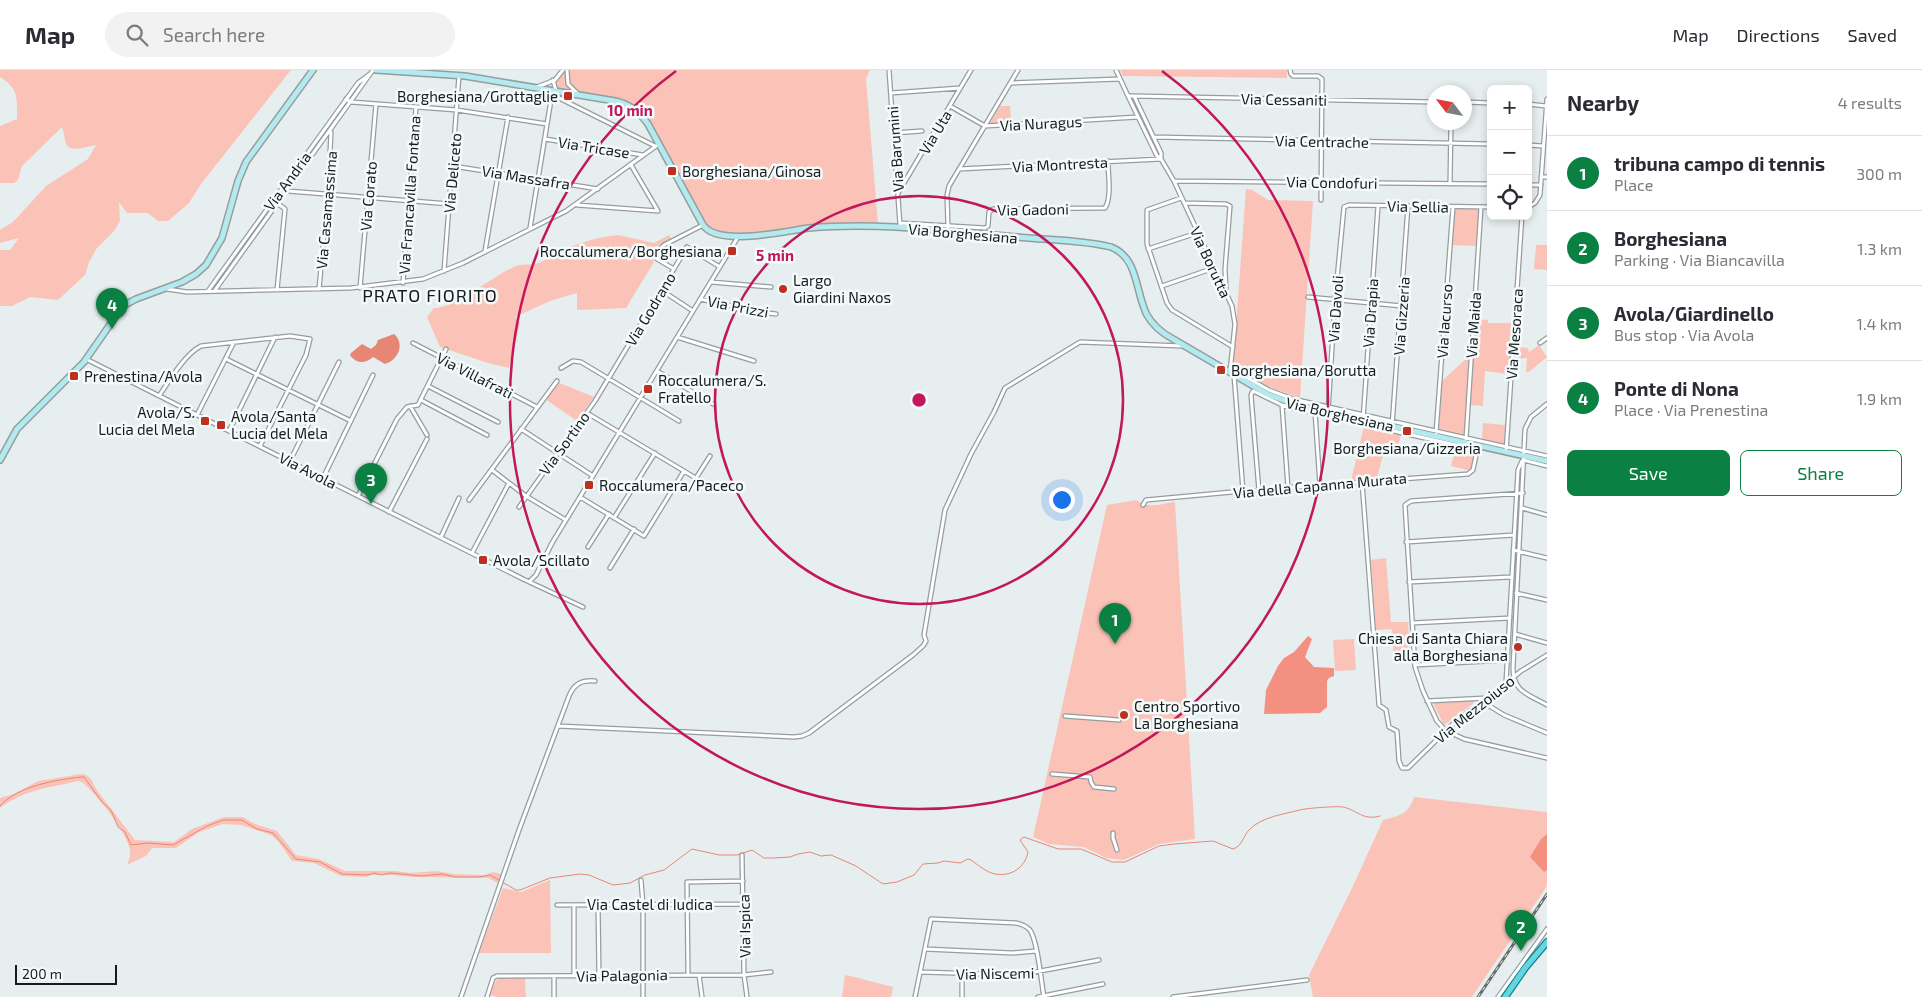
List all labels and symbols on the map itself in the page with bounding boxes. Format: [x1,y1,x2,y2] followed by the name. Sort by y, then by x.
[1427,85,1472,130] north arrow
[397,87,558,105] place label: Borghesiana/Grottaglie
[1241,89,1327,109] street label: Via Cessaniti
[562,90,574,102] marker: Borghesiana/Grottaglie
[607,101,653,119] text: 10 min
[883,106,907,192] street label: Via Barumini
[915,107,955,157] street label: Via Uta
[999,112,1083,134] street label: Via Nuragus
[394,115,424,275] street label: Via Francavilla Fontana
[1275,131,1369,151] street label: Via Centrache
[440,132,464,214] street label: Via Deliceto
[557,132,631,162] street label: Via Tricase
[260,148,314,214] street label: Via Andria
[312,150,340,270] street label: Via Casamassima
[1012,153,1108,175] street label: Via Montresta
[356,160,380,232] street label: Via Corato
[481,161,571,193] street label: Via Massafra
[682,162,821,180] place label: Borghesiana/Ginosa
[666,165,678,177] marker: Borghesiana/Ginosa
[1286,172,1378,192] street label: Via Condofuri
[1387,196,1449,216] street label: Via Sellia
[997,199,1069,219] street label: Via Gadoni
[907,219,1019,247] street label: Via Borghesiana
[1187,224,1235,300] street label: Via Borutta
[540,242,722,260] place label: Roccalumera/Borghesiana
[726,245,738,257] marker: Roccalumera/Borghesiana
[756,246,794,264] text: 5 min
[621,269,679,349] street label: Via Godrano
[793,271,891,306] place label: Largo Giardini Naxos
[1324,275,1346,343] street label: Via Davoli
[1389,276,1413,356] street label: Via Gizzeria
[1359,278,1381,348] street label: Via Drapia
[777,283,789,295] marker: Largo Giardini Naxos
[1432,283,1456,359] street label: Via Iacurso
[362,284,498,306] district label: PRATO FIORITO
[96,288,128,329] pin: 4
[1502,288,1526,380] street label: Via Mesoraca
[706,291,770,321] street label: Via Prizzi
[1462,291,1484,359] street label: Via Maida
[434,348,516,402] street label: Via Villafrati
[1231,361,1376,379] place label: Borghesiana/Borutta
[1215,364,1227,376] marker: Borghesiana/Borutta
[84,367,203,385] place label: Prenestina/Avola
[68,370,80,382] marker: Prenestina/Avola
[658,371,767,406] place label: Roccalumera/S. Fratello
[642,383,654,395] marker: Roccalumera/S. Fratello
[910,391,928,409] centre of rings
[1284,393,1396,435] street label: Via Borghesiana
[98,403,195,438] place label: Avola/S. Lucia del Mela
[231,407,328,442] place label: Avola/Santa Lucia del Mela
[535,408,593,478] street label: Via Sortino
[199,415,211,427] marker: Avola/S. Lucia del Mela
[215,419,227,431] marker: Avola/Santa Lucia del Mela
[1401,425,1413,437] marker: Borghesiana/Gizzeria
[1333,439,1481,457] place label: Borghesiana/Gizzeria
[276,448,340,492] street label: Via Avola
[355,463,387,504] pin: 3
[1232,468,1408,502] street label: Via della Capanna Murata
[599,476,744,494] place label: Roccalumera/Paceco
[583,479,595,491] marker: Roccalumera/Paceco
[1049,487,1075,513] your location
[493,551,590,569] place label: Avola/Scillato
[477,554,489,566] marker: Avola/Scillato
[1099,603,1131,644] pin: 1
[1358,629,1508,664] place label: Chiesa di Santa Chiara alla Borghesiana
[1512,641,1524,653] marker: Chiesa di Santa Chiara alla Borghesiana
[1430,671,1518,747] street label: Via Mezzoiuso
[1134,697,1240,732] place label: Centro Sportivo La Borghesiana
[1118,709,1130,721] marker: Centro Sportivo La Borghesiana
[734,894,754,958] street label: Via Ispica
[587,895,713,913] street label: Via Castel di Iudica
[1505,910,1537,951] pin: 2
[15,962,118,985] scale bar
[956,963,1034,983] street label: Via Niscemi
[576,965,668,985] street label: Via Palagonia

